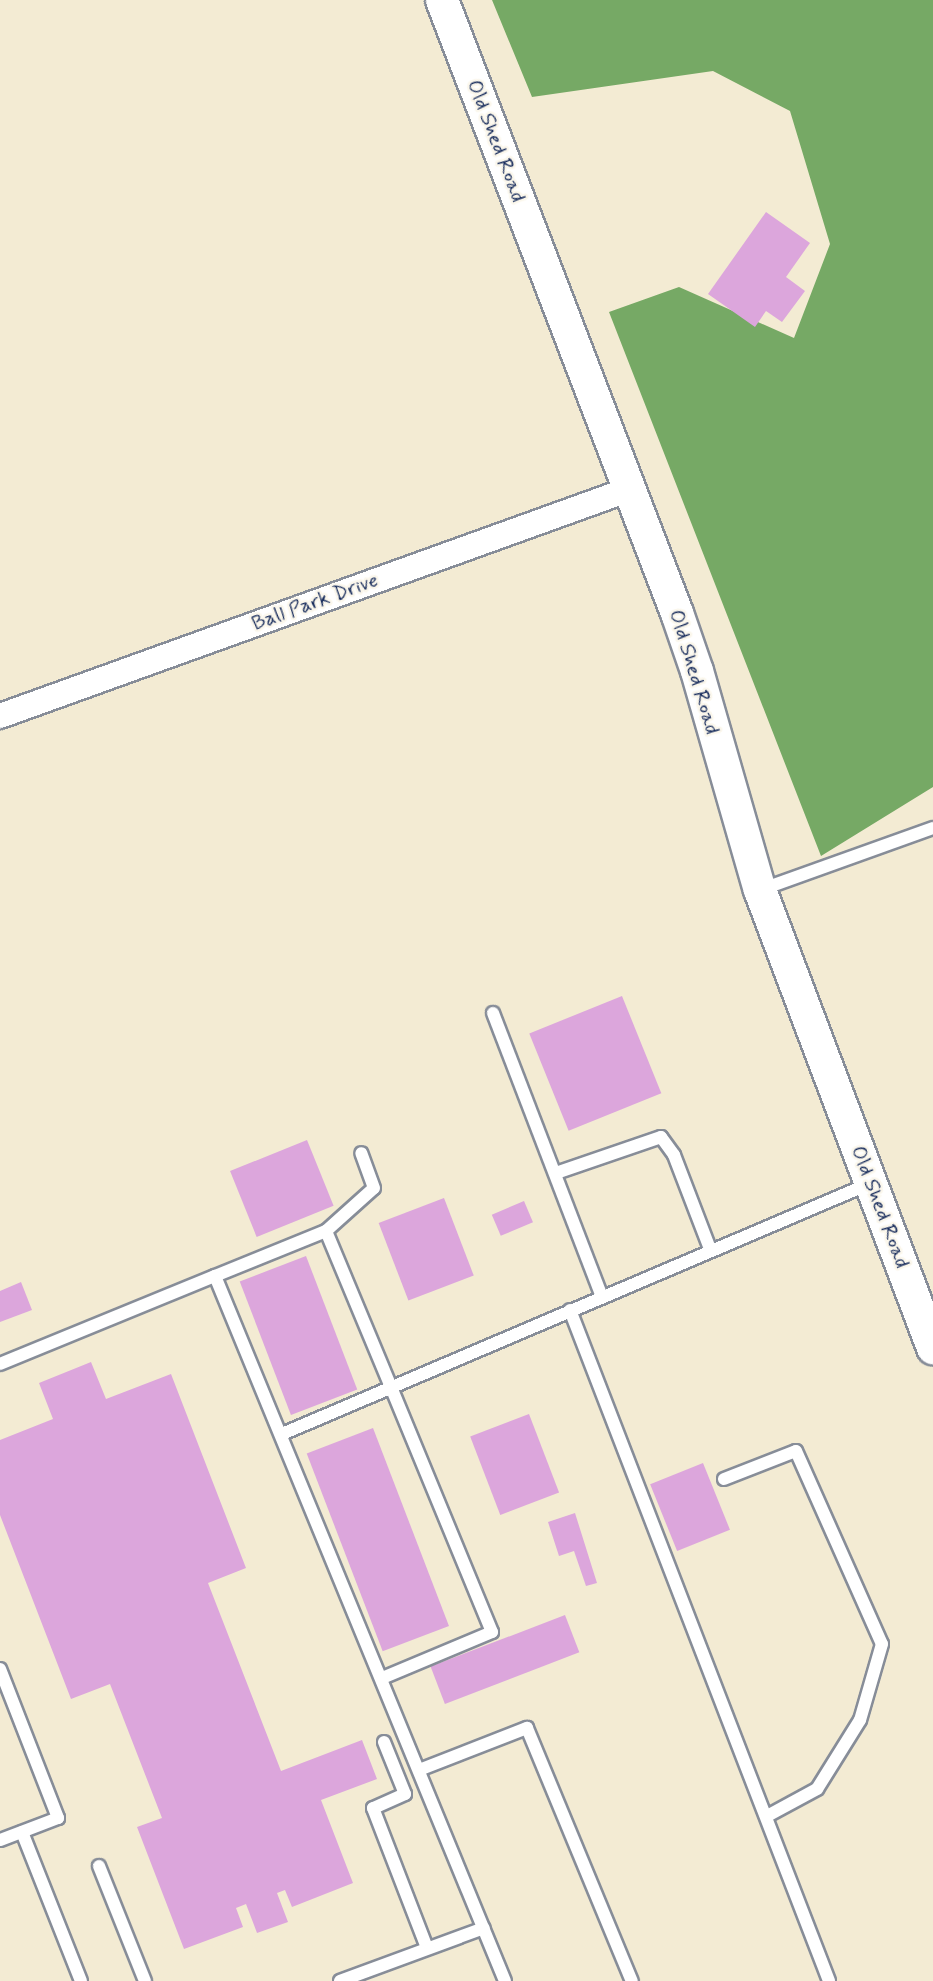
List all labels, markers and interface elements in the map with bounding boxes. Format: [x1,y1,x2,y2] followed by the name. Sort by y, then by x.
[461,77,531,205] street label: Old Shed Road
[248,567,382,637] street label: Ball Park Drive
[663,607,725,737] street label: Old Shed Road
[845,1143,915,1271] street label: Old Shed Road

